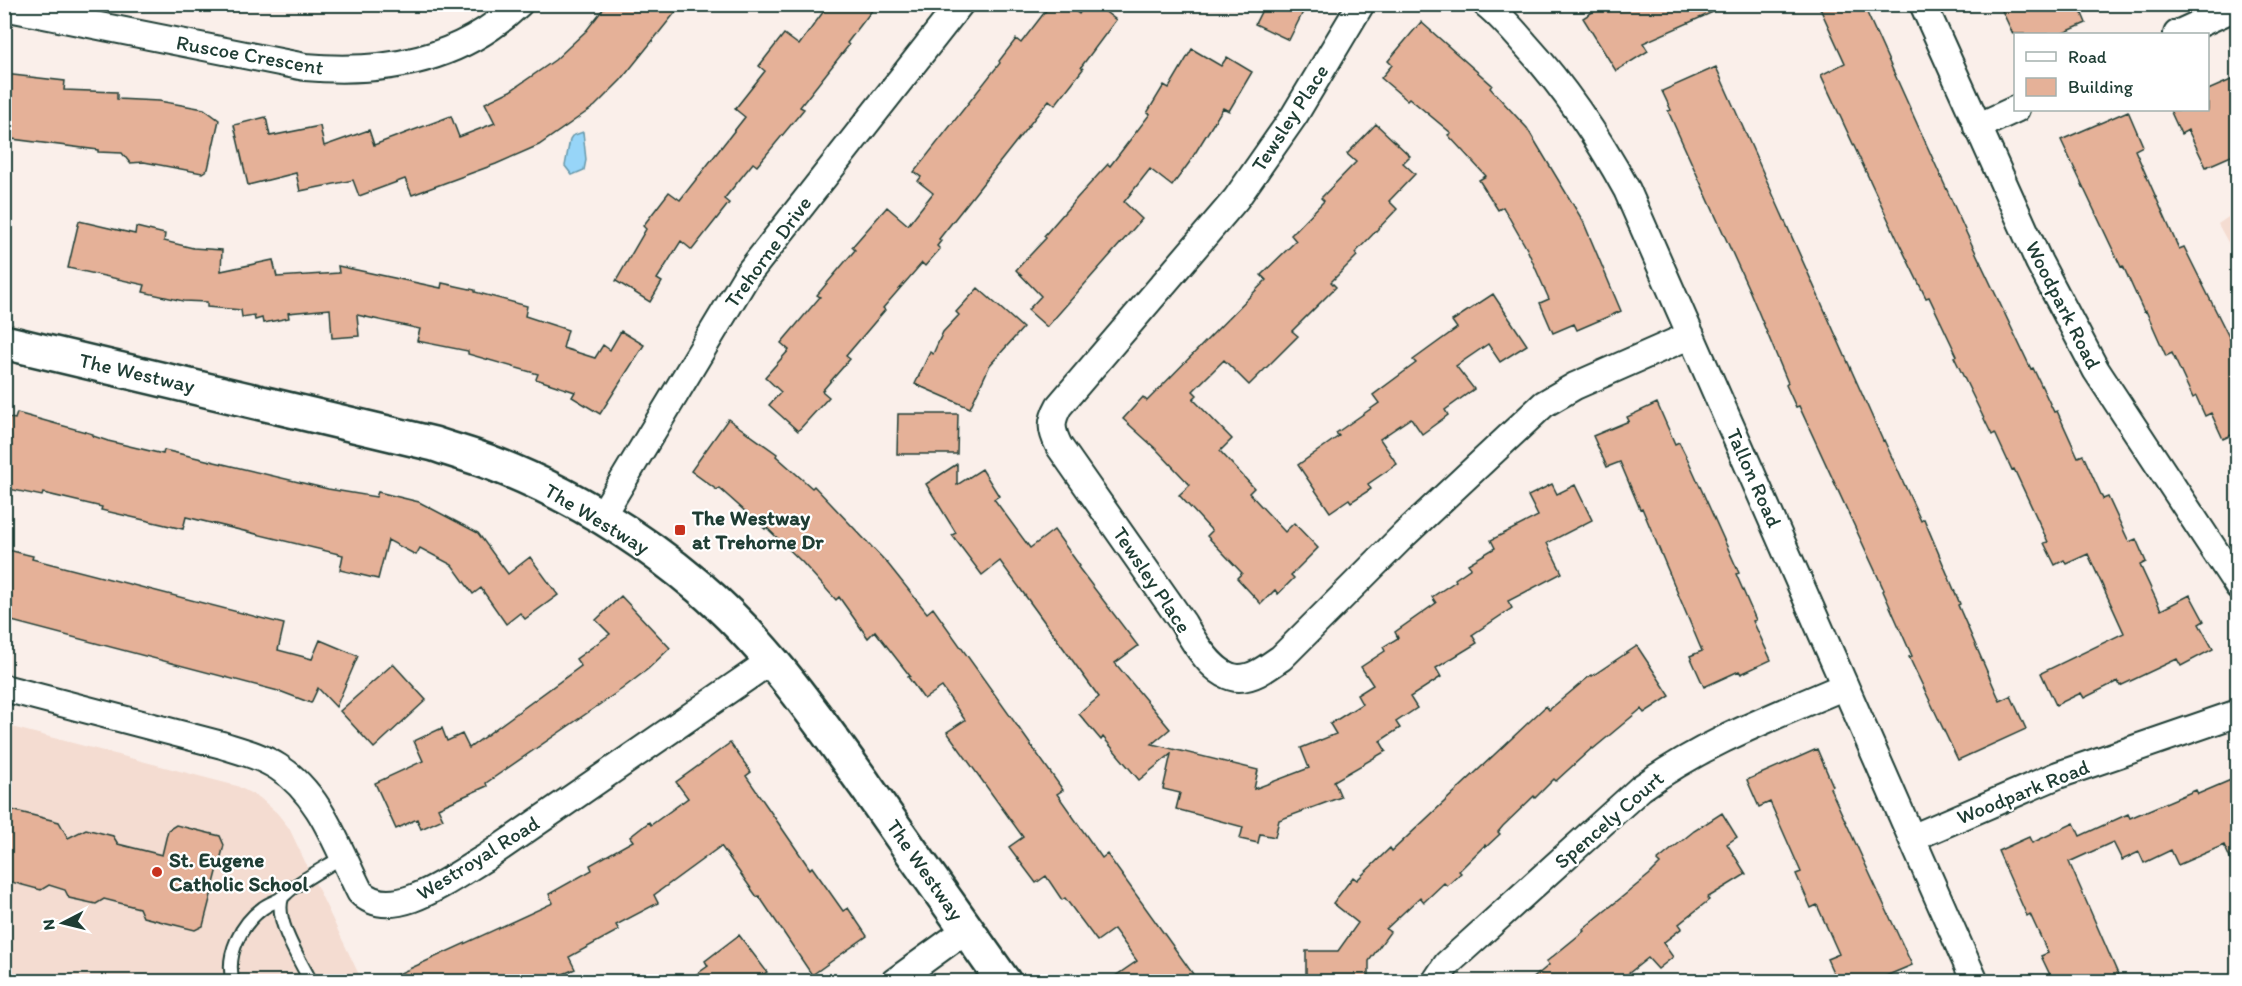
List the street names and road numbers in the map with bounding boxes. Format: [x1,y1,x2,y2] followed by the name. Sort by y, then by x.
[174,29,326,80] street label: Ruscoe Crescent
[1246,60,1333,176] street label: Tewsley Place
[719,191,817,312] street label: Trehorne Drive
[2020,237,2106,373] street label: Woodpark Road
[77,347,198,398] street label: The Westway
[1722,424,1788,532] street label: Tallon Road
[540,477,654,560] street label: The Westway
[1108,522,1197,638] street label: Tewsley Place
[1953,754,2093,829] street label: Woodpark Road
[1549,765,1668,874] street label: Spencely Court
[412,810,544,905] street label: Westroyal Road
[881,814,970,925] street label: The Westway

